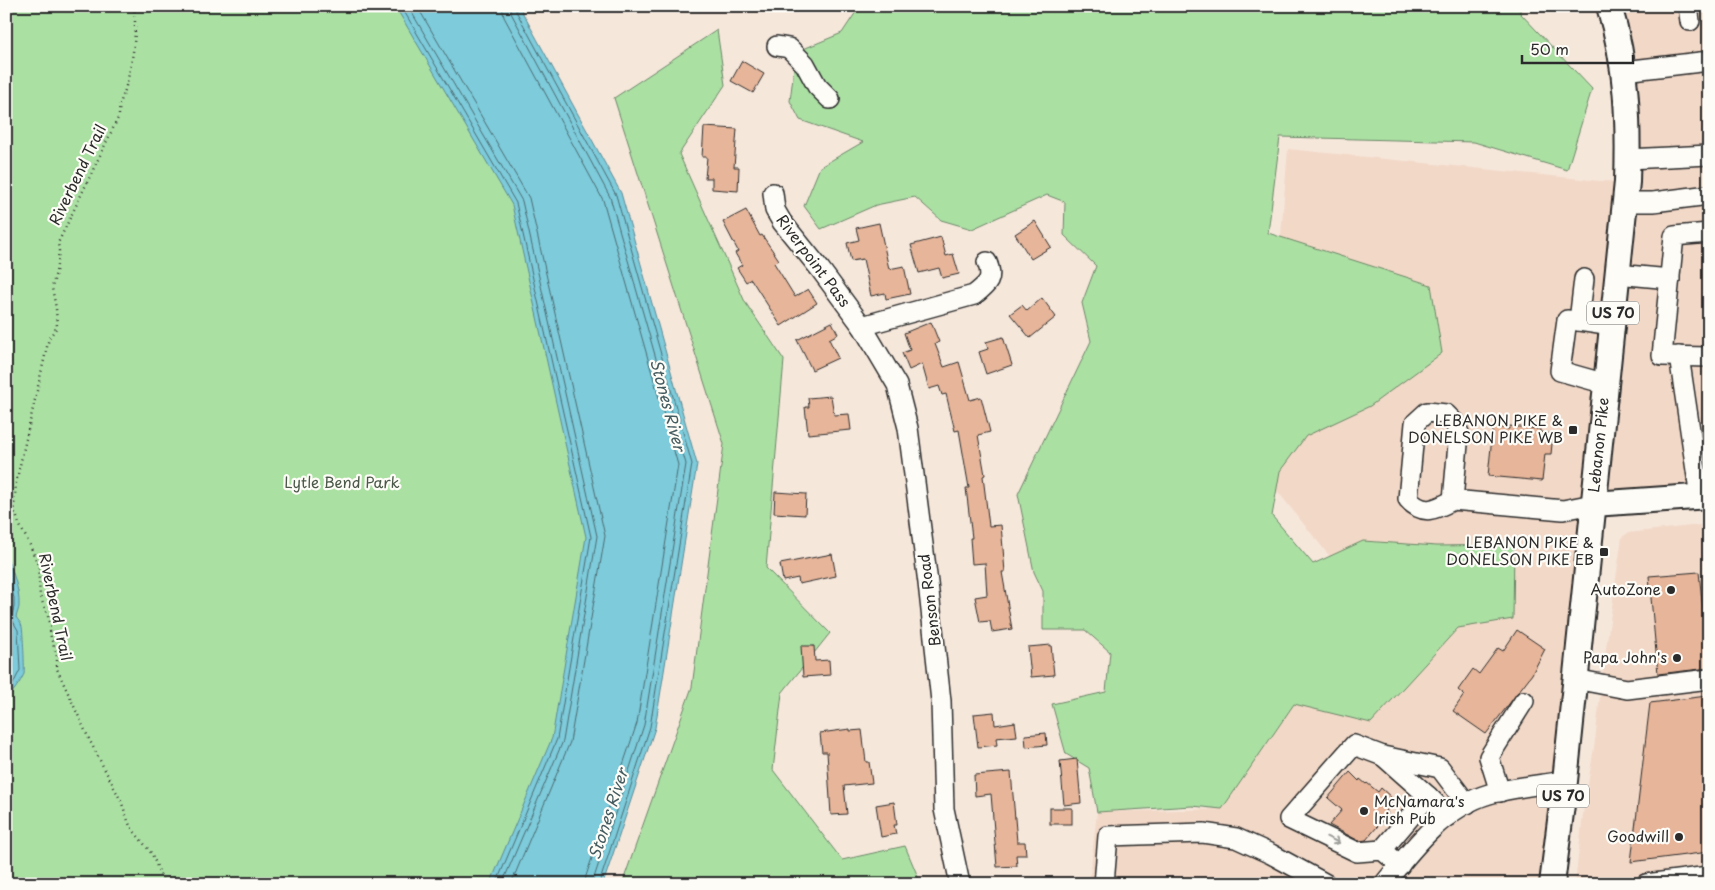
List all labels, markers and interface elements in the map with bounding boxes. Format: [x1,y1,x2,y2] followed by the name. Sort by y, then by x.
[1522,32,1634,64] scale bar
[1530,37,1569,60] text: 50 m
[42,120,111,229] street label: Riverbend Trail
[772,209,857,311] street label: Riverpoint Pass
[1587,302,1639,324] road number: US 70
[645,356,693,456] water label: Stones River
[1581,396,1614,493] street label: Lebanon Pike
[1408,408,1563,448] place label: LEBANON PIKE & DONELSON PIKE WB
[1567,424,1579,436] marker: LEBANON PIKE & DONELSON PIKE WB
[284,470,400,493] park label: Lytle Bend Park
[1446,530,1594,570] place label: LEBANON PIKE & DONELSON PIKE EB
[1598,546,1610,558] marker: LEBANON PIKE & DONELSON PIKE EB
[34,551,79,663] street label: Riverbend Trail
[911,553,946,648] street label: Benson Road
[1591,577,1661,600] place label: AutoZone
[1665,584,1677,596] marker: AutoZone
[1583,645,1667,668] place label: Papa John's
[1671,652,1683,664] marker: Papa John's
[581,763,634,862] water label: Stones River
[1537,784,1589,808] road number: US 70
[1374,789,1465,829] place label: McNamara's Irish Pub
[1358,805,1370,817] marker: McNamara's Irish Pub
[1607,824,1669,847] place label: Goodwill
[1673,831,1685,843] marker: Goodwill
[1325,836,1340,845] one-way arrow

